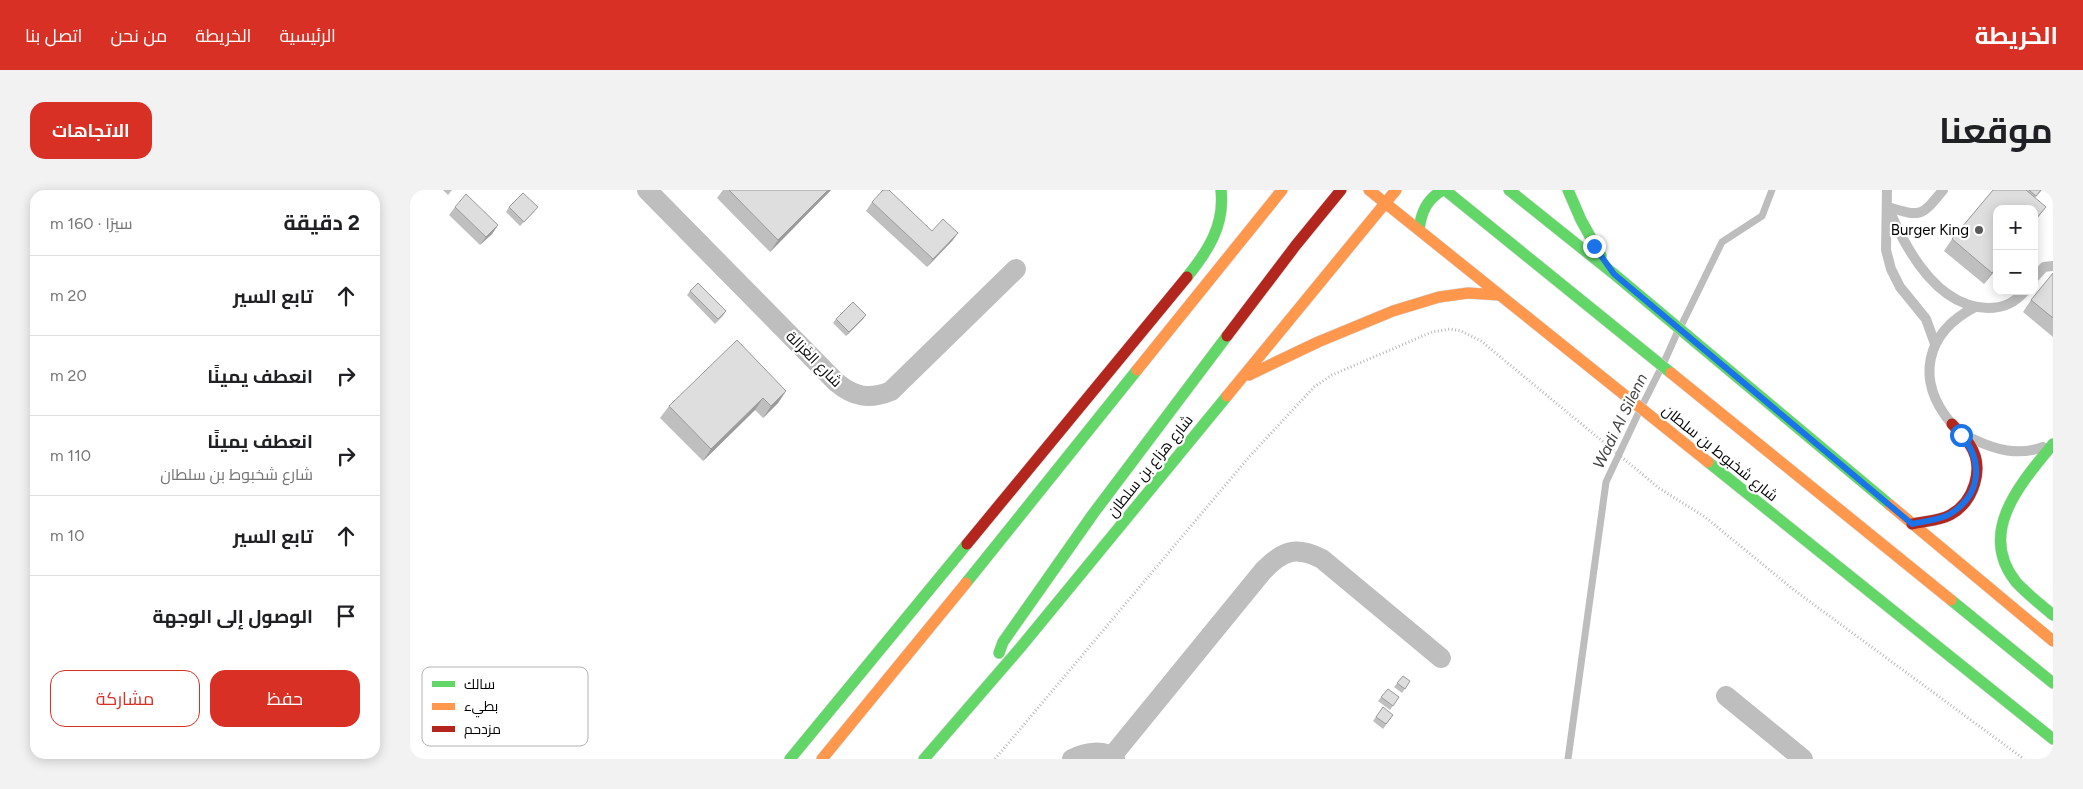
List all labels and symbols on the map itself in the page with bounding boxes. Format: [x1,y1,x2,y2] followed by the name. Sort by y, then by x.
[1891,221,1969,239] place label: Burger King
[1973,224,1985,236] marker: Burger King
[1583,235,1606,258] route end
[781,327,846,392] street label: شارع الغَزالة
[1589,370,1651,472] water label: Wadi Al Silenn
[1657,401,1781,507] street label: شارع شخبوط بن سلطان
[1103,411,1198,522] street label: شارع هزاع بن سلطان
[1950,424,1973,447] route start
[422,667,588,746] legend
[464,676,495,693] text: سالك
[464,698,498,718] text: بطيء
[464,721,501,739] text: مزدحم

